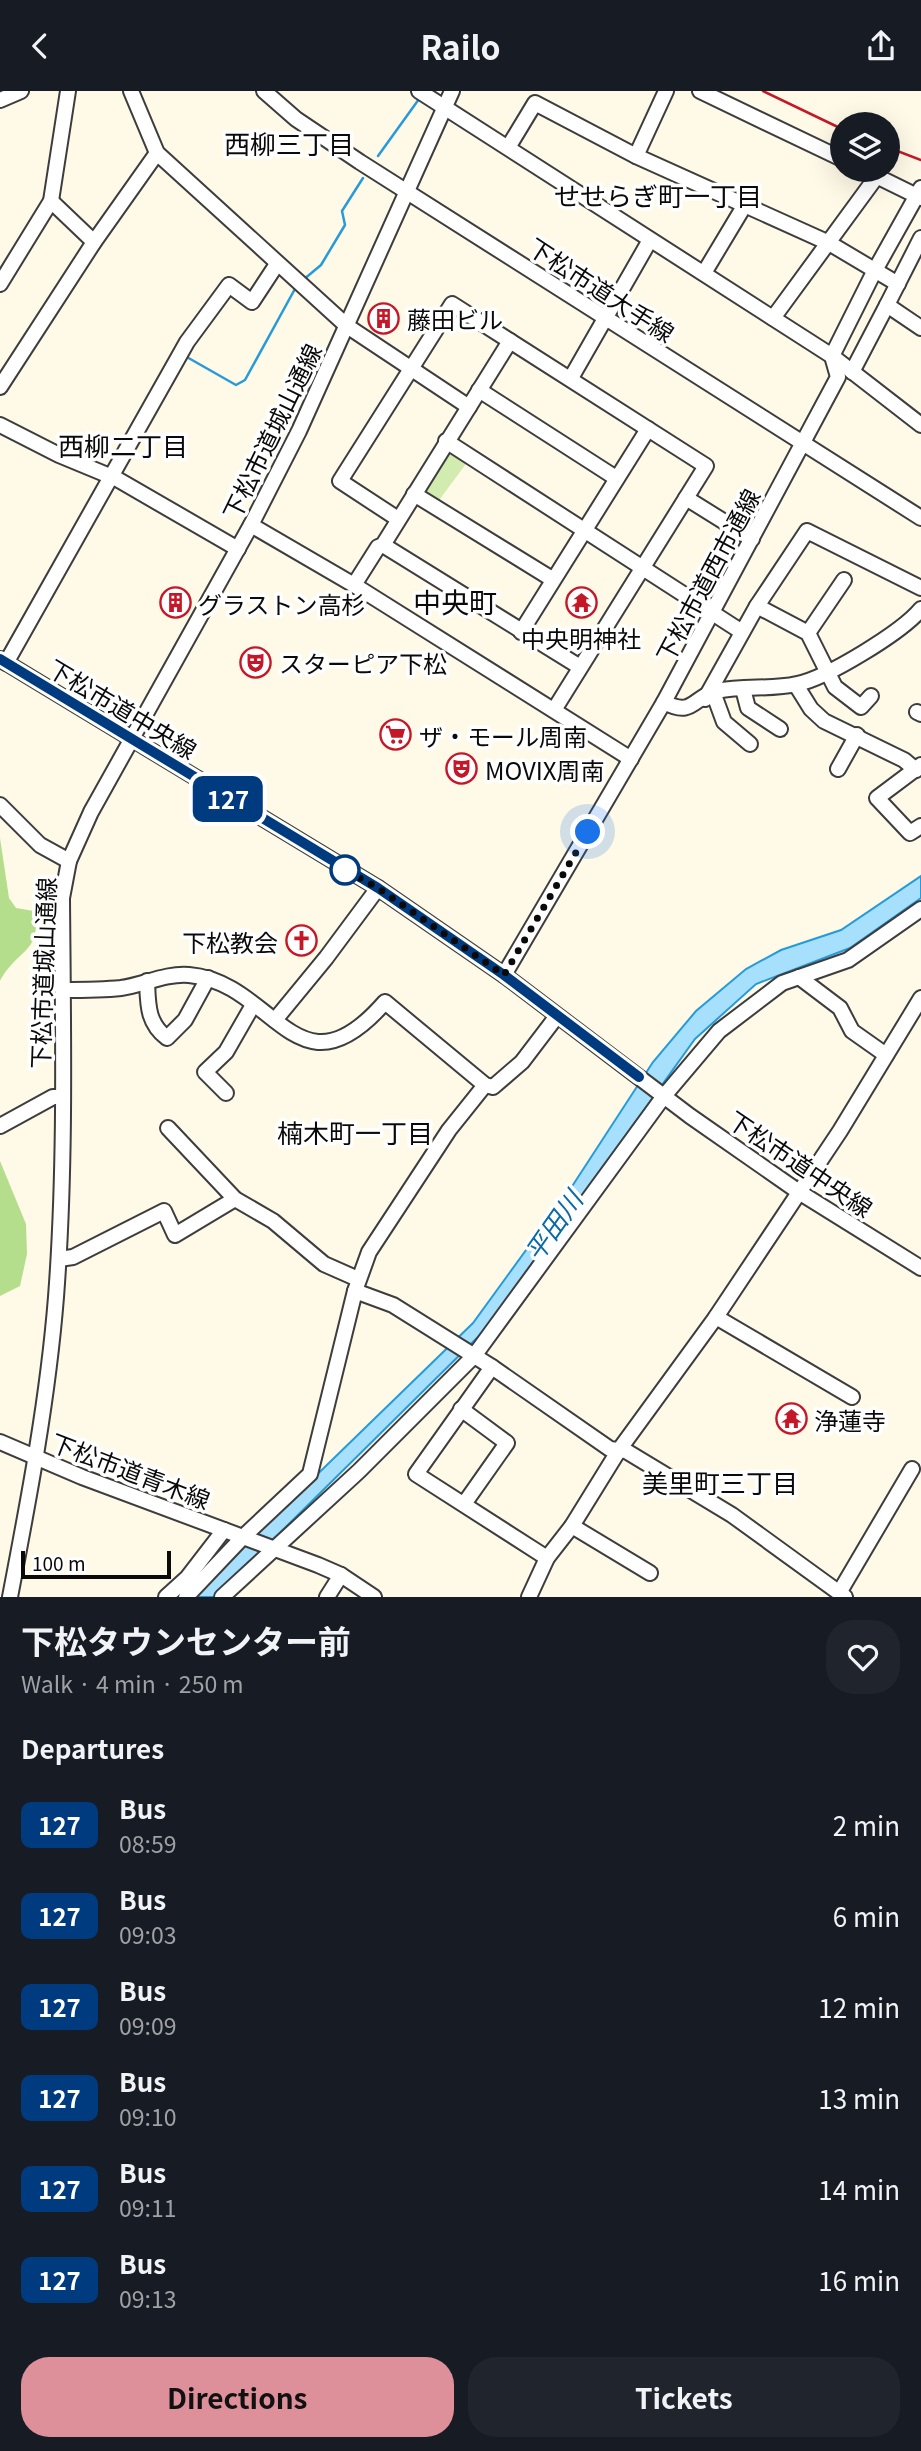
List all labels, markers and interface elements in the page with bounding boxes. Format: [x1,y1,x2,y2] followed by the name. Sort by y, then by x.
[420,23,501,69] text: Railo
[21,27,59,65] icon: back
[862,27,900,65] icon: share
[830,112,900,182] map controls
[830,112,900,182] button: layers
[224,124,354,161] district label: 西柳三丁目
[554,176,762,213] district label: せせらぎ町一丁目
[522,229,682,349] street label: 下松市道大手線
[367,301,401,335] building icon: 藤田ビル
[407,301,503,336] place label: 藤田ビル
[213,337,329,525] street label: 下松市道城山通線
[58,426,188,463] district label: 西柳二丁目
[646,482,768,668] street label: 下松市道西市通線
[413,581,497,621] district label: 中央町
[158,586,192,620] building icon: グラストン高杉
[198,586,366,621] place label: グラストン高杉
[564,586,598,620] temple icon: 中央明神社
[521,620,641,655] place label: 中央明神社
[239,645,273,679] theatre icon: スターピア下松
[279,645,447,680] place label: スターピア下松
[42,650,204,766] street label: 下松市道中央線
[379,718,413,752] supermarket icon: ザ・モール周南
[419,718,587,753] place label: ザ・モール周南
[445,752,479,786] theatre icon: MOVIX周南
[485,752,605,787] place label: MOVIX周南
[188,776,268,822] line badge: 127
[207,781,249,816] text: 127
[570,814,605,849] your location
[330,855,360,885] unlabelled marker
[21,876,63,1070] street label: 下松市道城山通線
[182,924,278,959] place label: 下松教会
[284,924,318,958] church icon: 下松教会
[722,1102,880,1224] street label: 下松市道中央線
[277,1113,433,1150] district label: 楠木町一丁目
[514,1180,591,1268] water label: 平田川
[774,1402,808,1436] temple icon: 浄蓮寺
[814,1402,886,1437] place label: 浄蓮寺
[46,1424,216,1516] street label: 下松市道青木線
[642,1463,798,1500] district label: 美里町三丁目
[21,1548,172,1580] scale bar
[32,1549,86,1576] text: 100 m
[21,1616,351,1664] text: 下松タウンセンター前
[826,1620,900,1694] button: heart
[21,1666,244,1700] text: Walk · 4 min · 250 m
[21,1729,164,1766] text: Departures
[119,1789,166,1826] text: Bus
[833,1806,900,1843] text: 2 min
[38,1807,81,1842] text: 127
[119,1826,176,1860] text: 08:59
[119,1880,166,1917] text: Bus
[833,1897,900,1934] text: 6 min
[38,1898,81,1933] text: 127
[119,1917,176,1951] text: 09:03
[119,1971,166,2008] text: Bus
[818,1988,900,2025] text: 12 min
[38,1989,81,2024] text: 127
[119,2008,176,2042] text: 09:09
[119,2062,166,2099] text: Bus
[818,2079,900,2116] text: 13 min
[38,2080,81,2115] text: 127
[119,2099,176,2133] text: 09:10
[119,2153,166,2190] text: Bus
[818,2170,900,2207] text: 14 min
[38,2171,81,2206] text: 127
[119,2190,176,2224] text: 09:11
[119,2244,166,2281] text: Bus
[818,2261,900,2298] text: 16 min
[38,2262,81,2297] text: 127
[119,2281,176,2315] text: 09:13
[21,2357,454,2437] button: Directions
[468,2357,900,2437] button: Tickets

